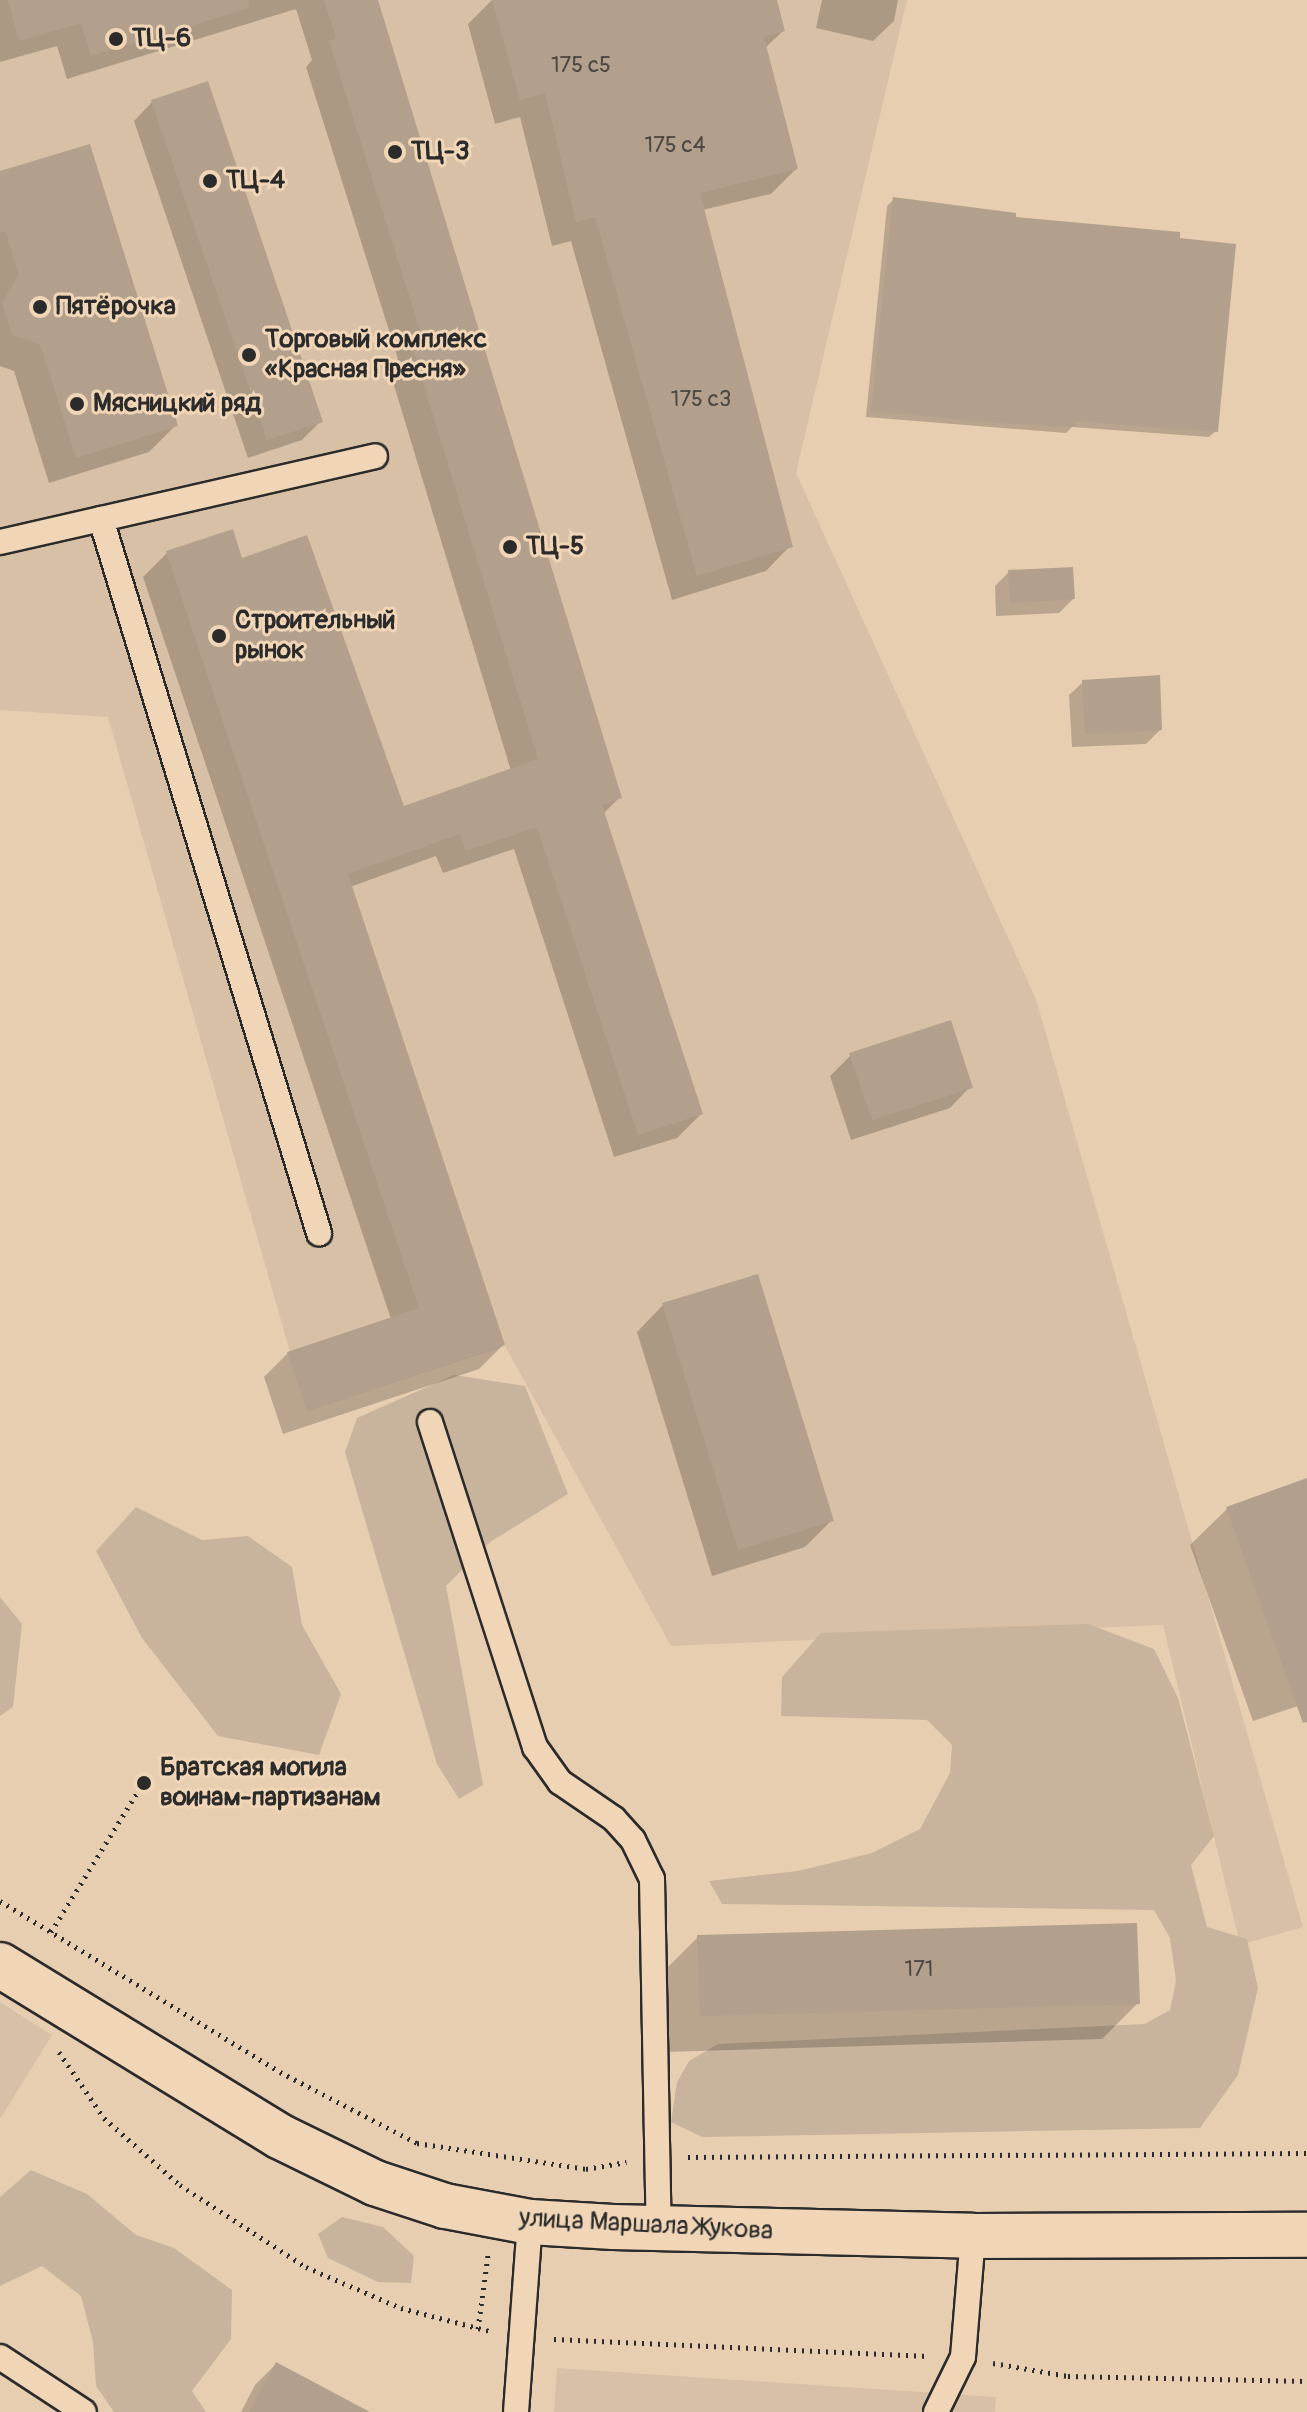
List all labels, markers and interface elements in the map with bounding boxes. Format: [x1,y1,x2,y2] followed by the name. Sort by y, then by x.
[132,23,191,55] place label: ТЦ-6
[107,30,125,48] marker: ТЦ-6
[551,53,611,79] house number: 175 с5
[645,133,705,159] house number: 175 с4
[411,136,469,168] place label: ТЦ-3
[386,143,404,161] marker: ТЦ-3
[226,165,285,197] place label: ТЦ-4
[201,172,219,190] marker: ТЦ-4
[56,291,176,323] place label: Пятёрочка
[31,298,49,316] marker: Пятёрочка
[265,324,487,386] place label: Торговый комплекс «Красная Пресня»
[240,346,258,364] marker: Торговый комплекс «Красная Пресня»
[671,387,731,413] house number: 175 с3
[93,388,261,420] place label: Мясницкий ряд
[68,395,86,413] marker: Мясницкий ряд
[526,531,584,563] place label: ТЦ-5
[501,538,519,556] marker: ТЦ-5
[235,605,396,666] place label: Строительный рынок
[210,627,228,645] marker: Строительный рынок
[160,1752,381,1814] place label: Братская могила воинам-партизанам
[135,1774,153,1792] marker: Братская могила воинам-партизанам
[905,1957,933,1983] house number: 171
[518,2203,774,2247] street label: улица Маршала Жукова

